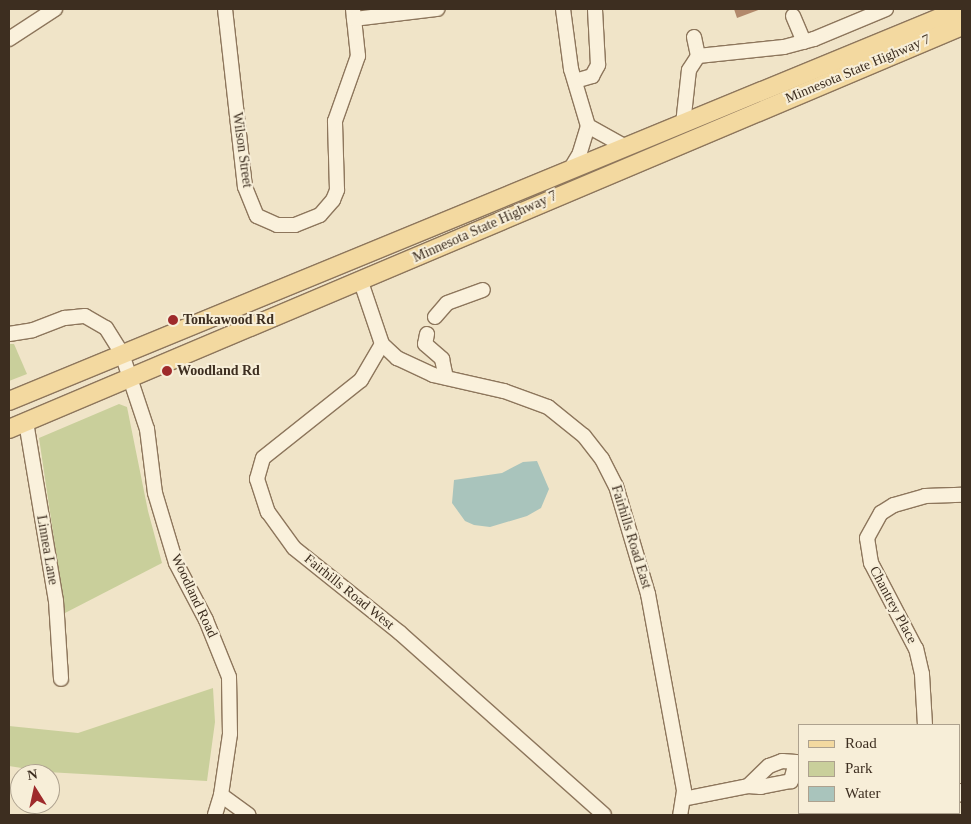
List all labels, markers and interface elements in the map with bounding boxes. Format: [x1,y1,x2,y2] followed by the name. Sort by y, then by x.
[783,31,933,107] street label: Minnesota State Highway 7
[228,111,256,189] street label: Wilson Street
[410,188,560,266] street label: Minnesota State Highway 7
[183,312,274,328] place label: Tonkawood Rd
[167,314,179,326] marker: Tonkawood Rd
[177,363,260,379] place label: Woodland Rd
[161,365,173,377] marker: Woodland Rd
[607,483,655,591] street label: Fairhills Road East
[33,514,61,586] street label: Linnea Lane
[301,551,397,633] street label: Fairhills Road West
[167,552,221,640] street label: Woodland Road
[866,563,920,647] street label: Chantrey Place
[798,724,961,814] legend
[845,735,877,751] text: Road
[845,760,873,776] text: Park
[10,764,60,814] north arrow
[26,766,39,783] text: N
[845,785,880,801] text: Water

